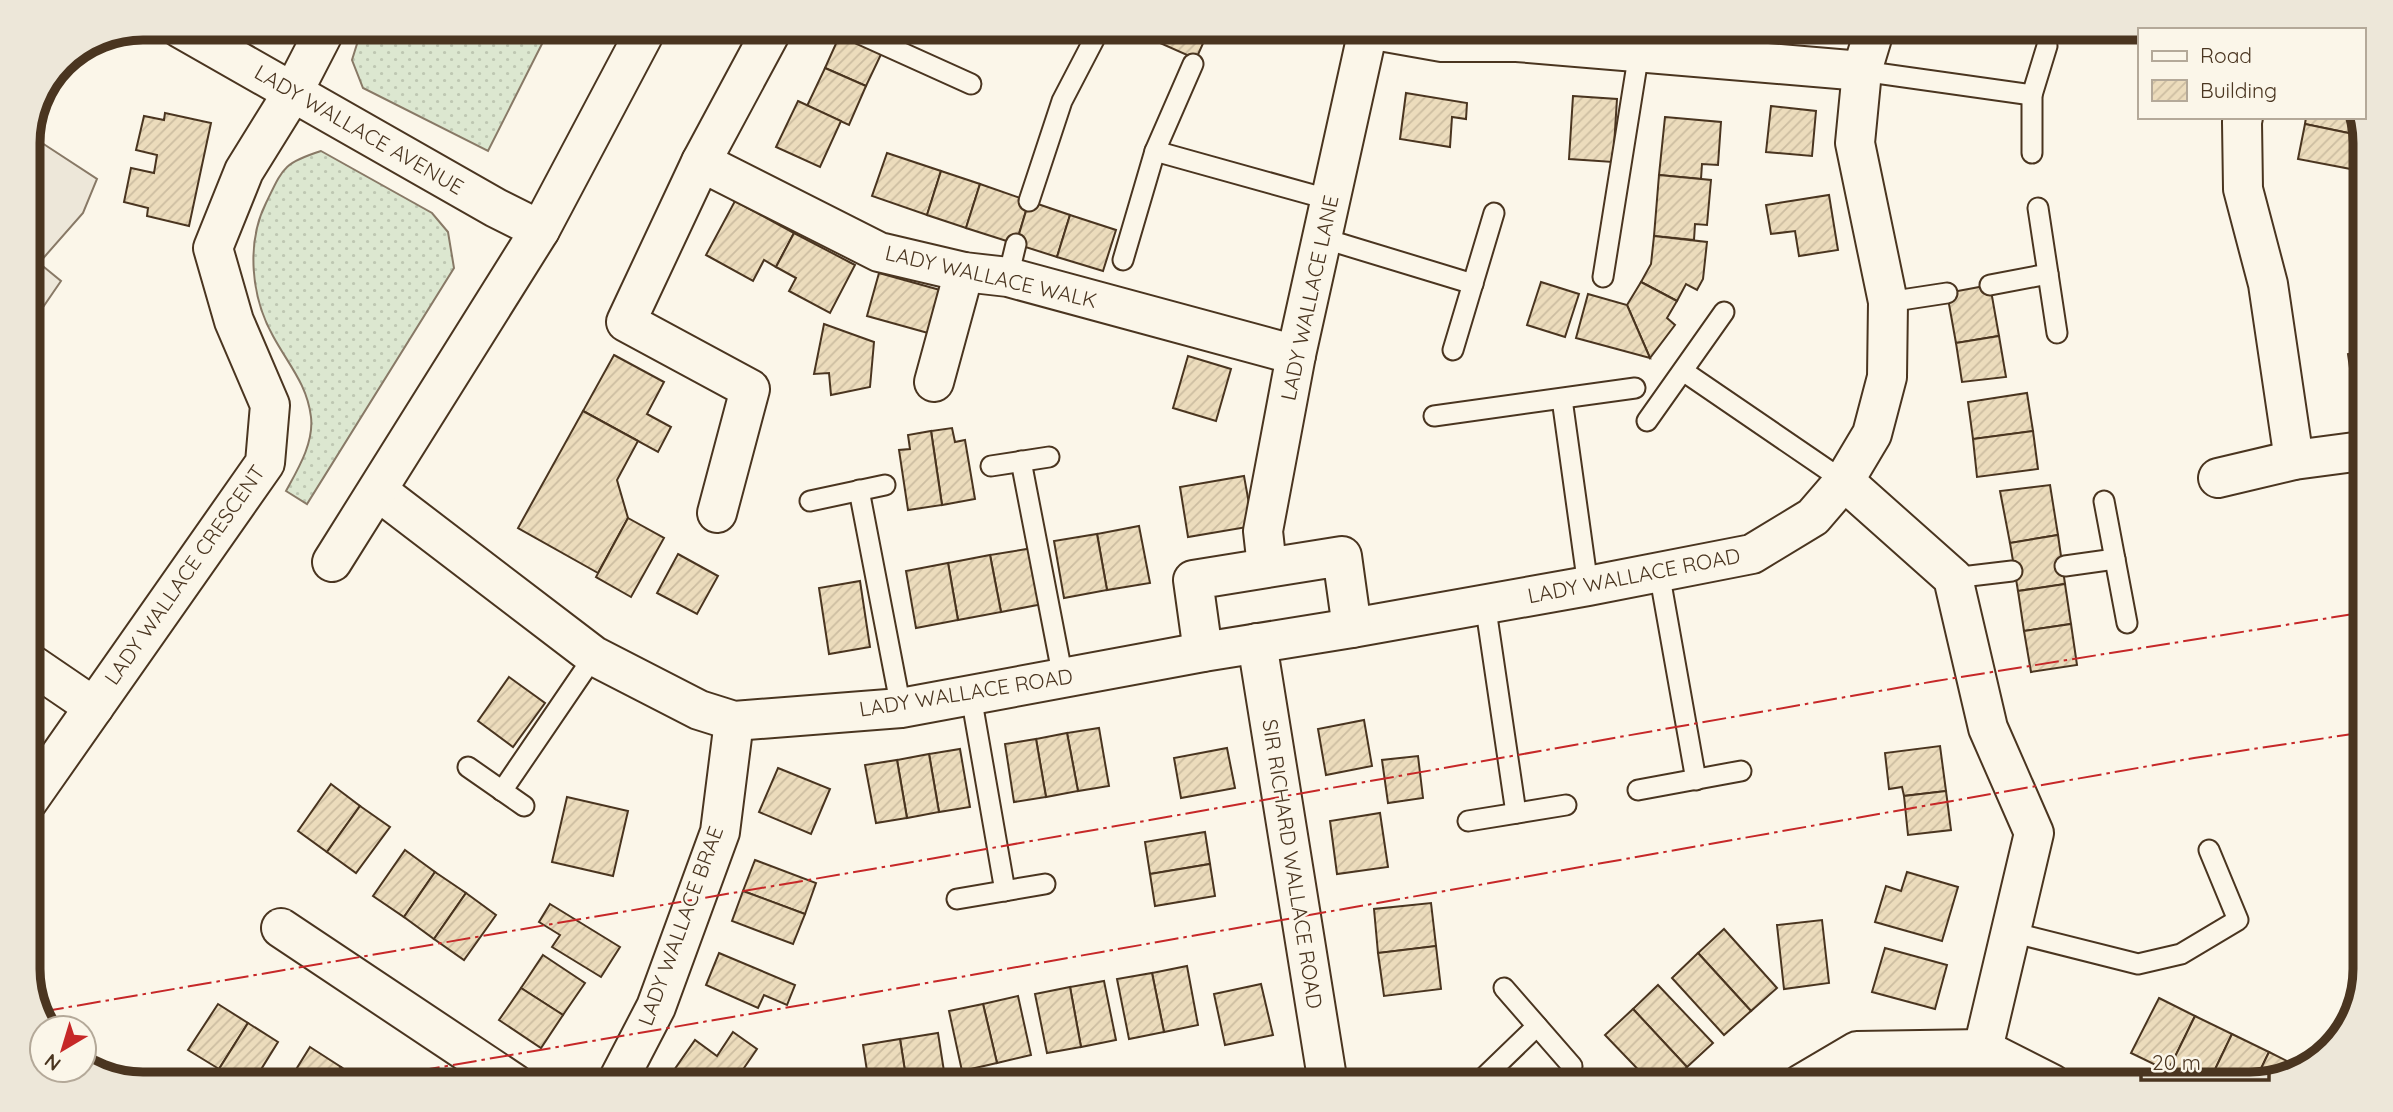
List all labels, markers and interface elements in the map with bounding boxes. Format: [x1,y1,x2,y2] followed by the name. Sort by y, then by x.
[2138,28,2365,119] legend
[2200,42,2252,68] text: Road
[250,59,469,200] street label: LADY WALLACE AVENUE
[2200,77,2277,103] text: Building
[1275,193,1344,403] street label: LADY WALLACE LANE
[883,239,1099,313] street label: LADY WALLACE WALK
[98,459,270,689] street label: LADY WALLACE CRESCENT
[1525,542,1742,608] street label: LADY WALLACE ROAD
[857,662,1075,722] street label: LADY WALLACE ROAD
[1257,717,1329,1010] street label: SIR RICHARD WALLACE ROAD
[632,822,728,1029] street label: LADY WALLACE BRAE
[28,1014,98,1084] north arrow
[2141,1038,2269,1082] scale bar
[40,1049,65,1076] text: N
[2152,1049,2201,1075] text: 20 m

